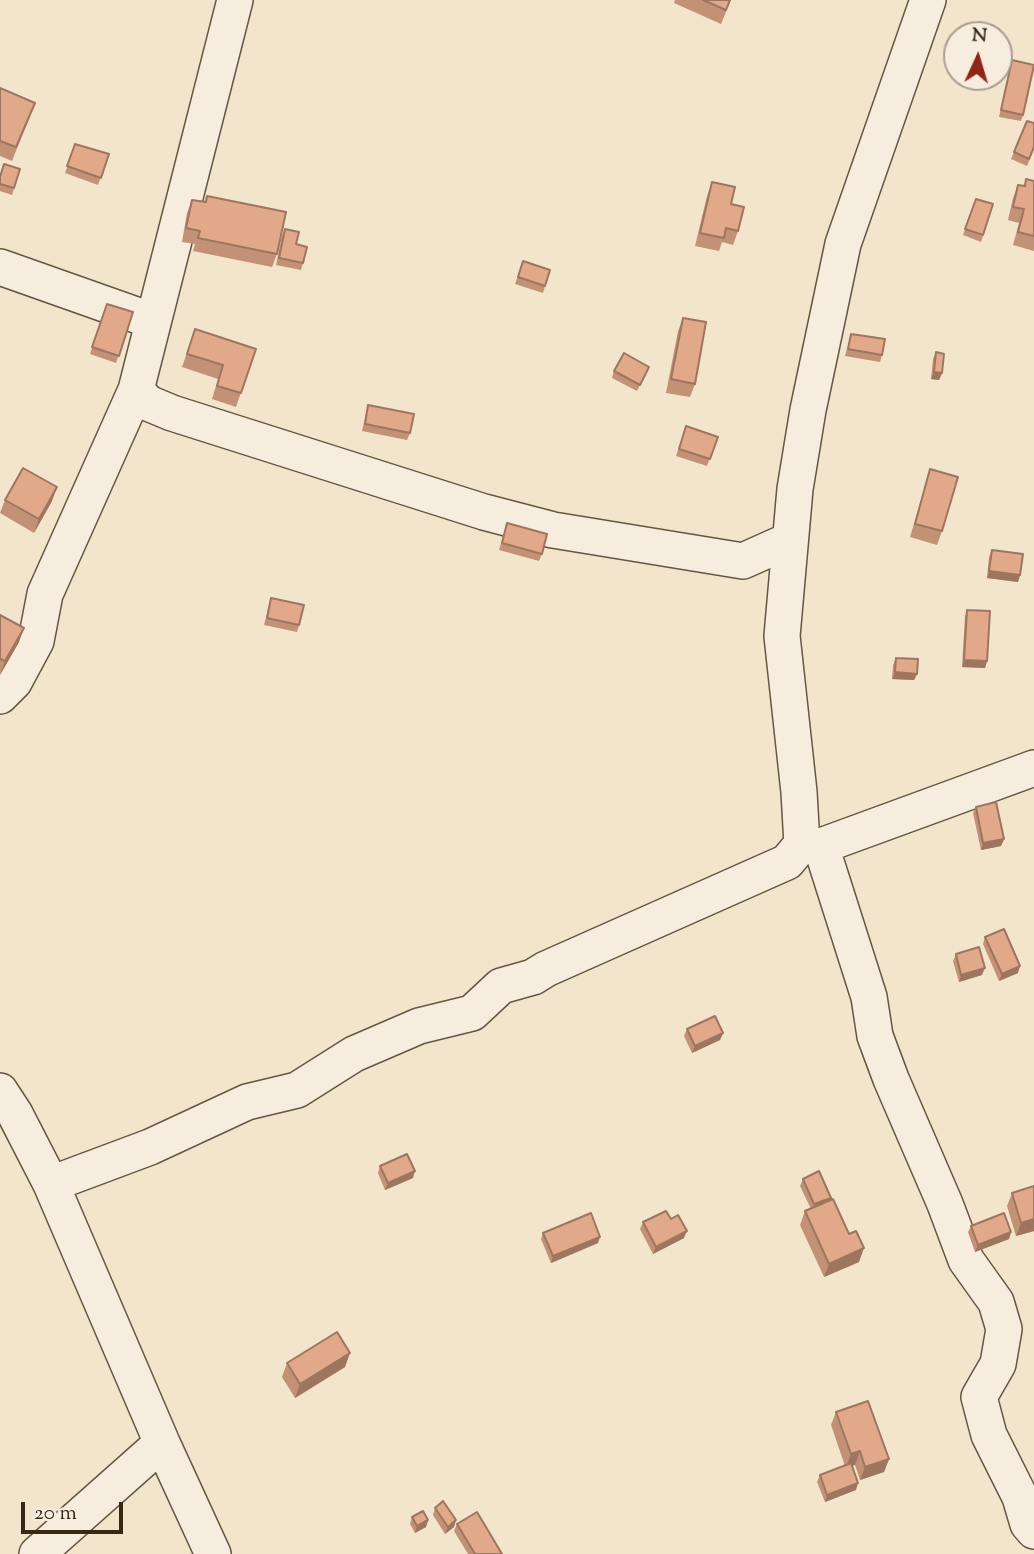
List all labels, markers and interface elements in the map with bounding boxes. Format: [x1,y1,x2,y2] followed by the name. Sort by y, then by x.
[943,21,1013,91] north arrow
[971,23,988,51] text: N
[24,1488,126,1532] scale bar
[34,1499,77,1529] text: 20 m

